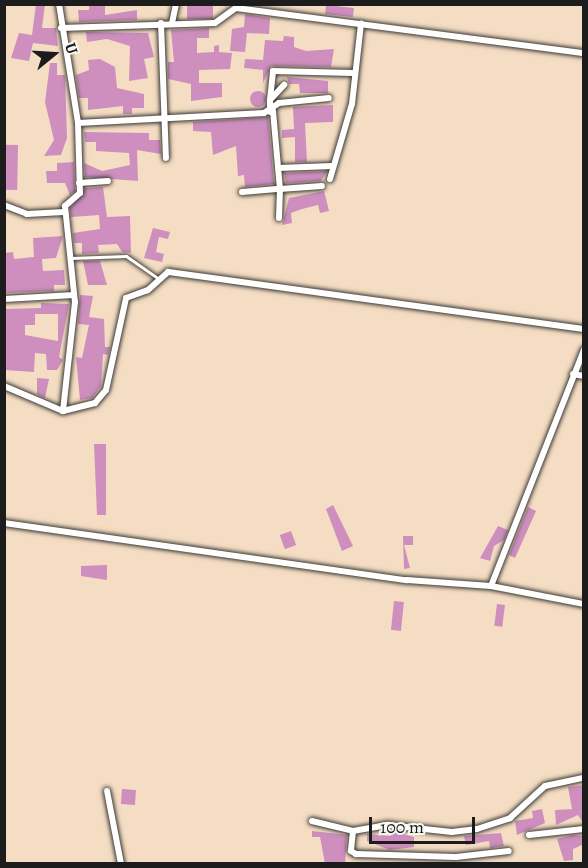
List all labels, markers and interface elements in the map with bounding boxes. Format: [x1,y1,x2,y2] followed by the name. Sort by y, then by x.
[24,24,84,84] north arrow
[59,40,83,57] text: U
[372,805,478,843] scale bar
[380,815,424,839] text: 100 m

